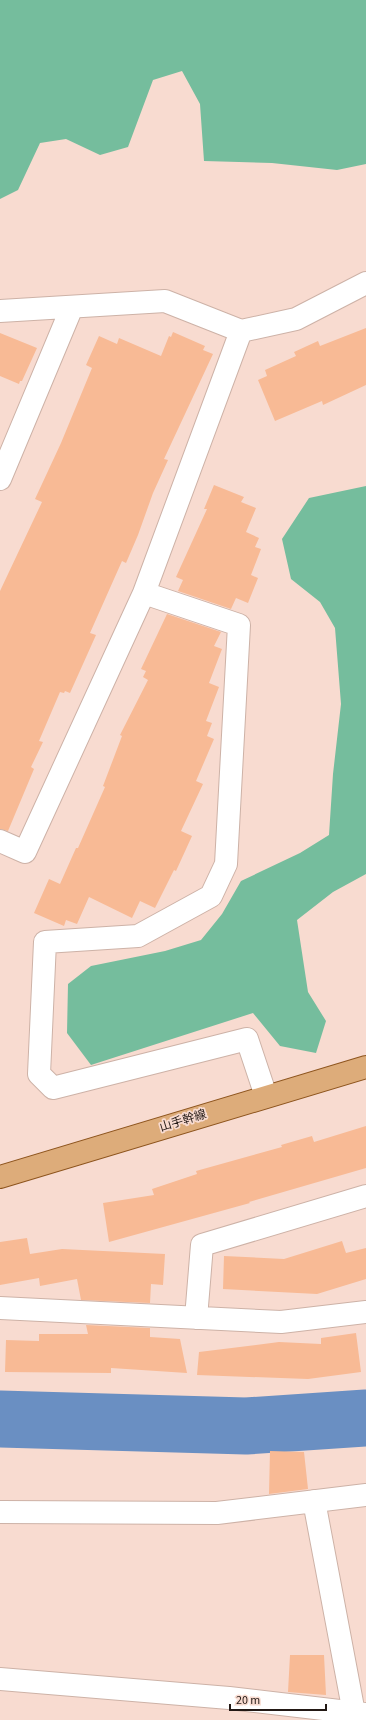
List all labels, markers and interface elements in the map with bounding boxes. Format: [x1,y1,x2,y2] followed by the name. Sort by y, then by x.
[158,1106,208,1136] street label: 山手幹線
[230,1686,326,1712] scale bar
[236,1692,260,1709] text: 20 m

